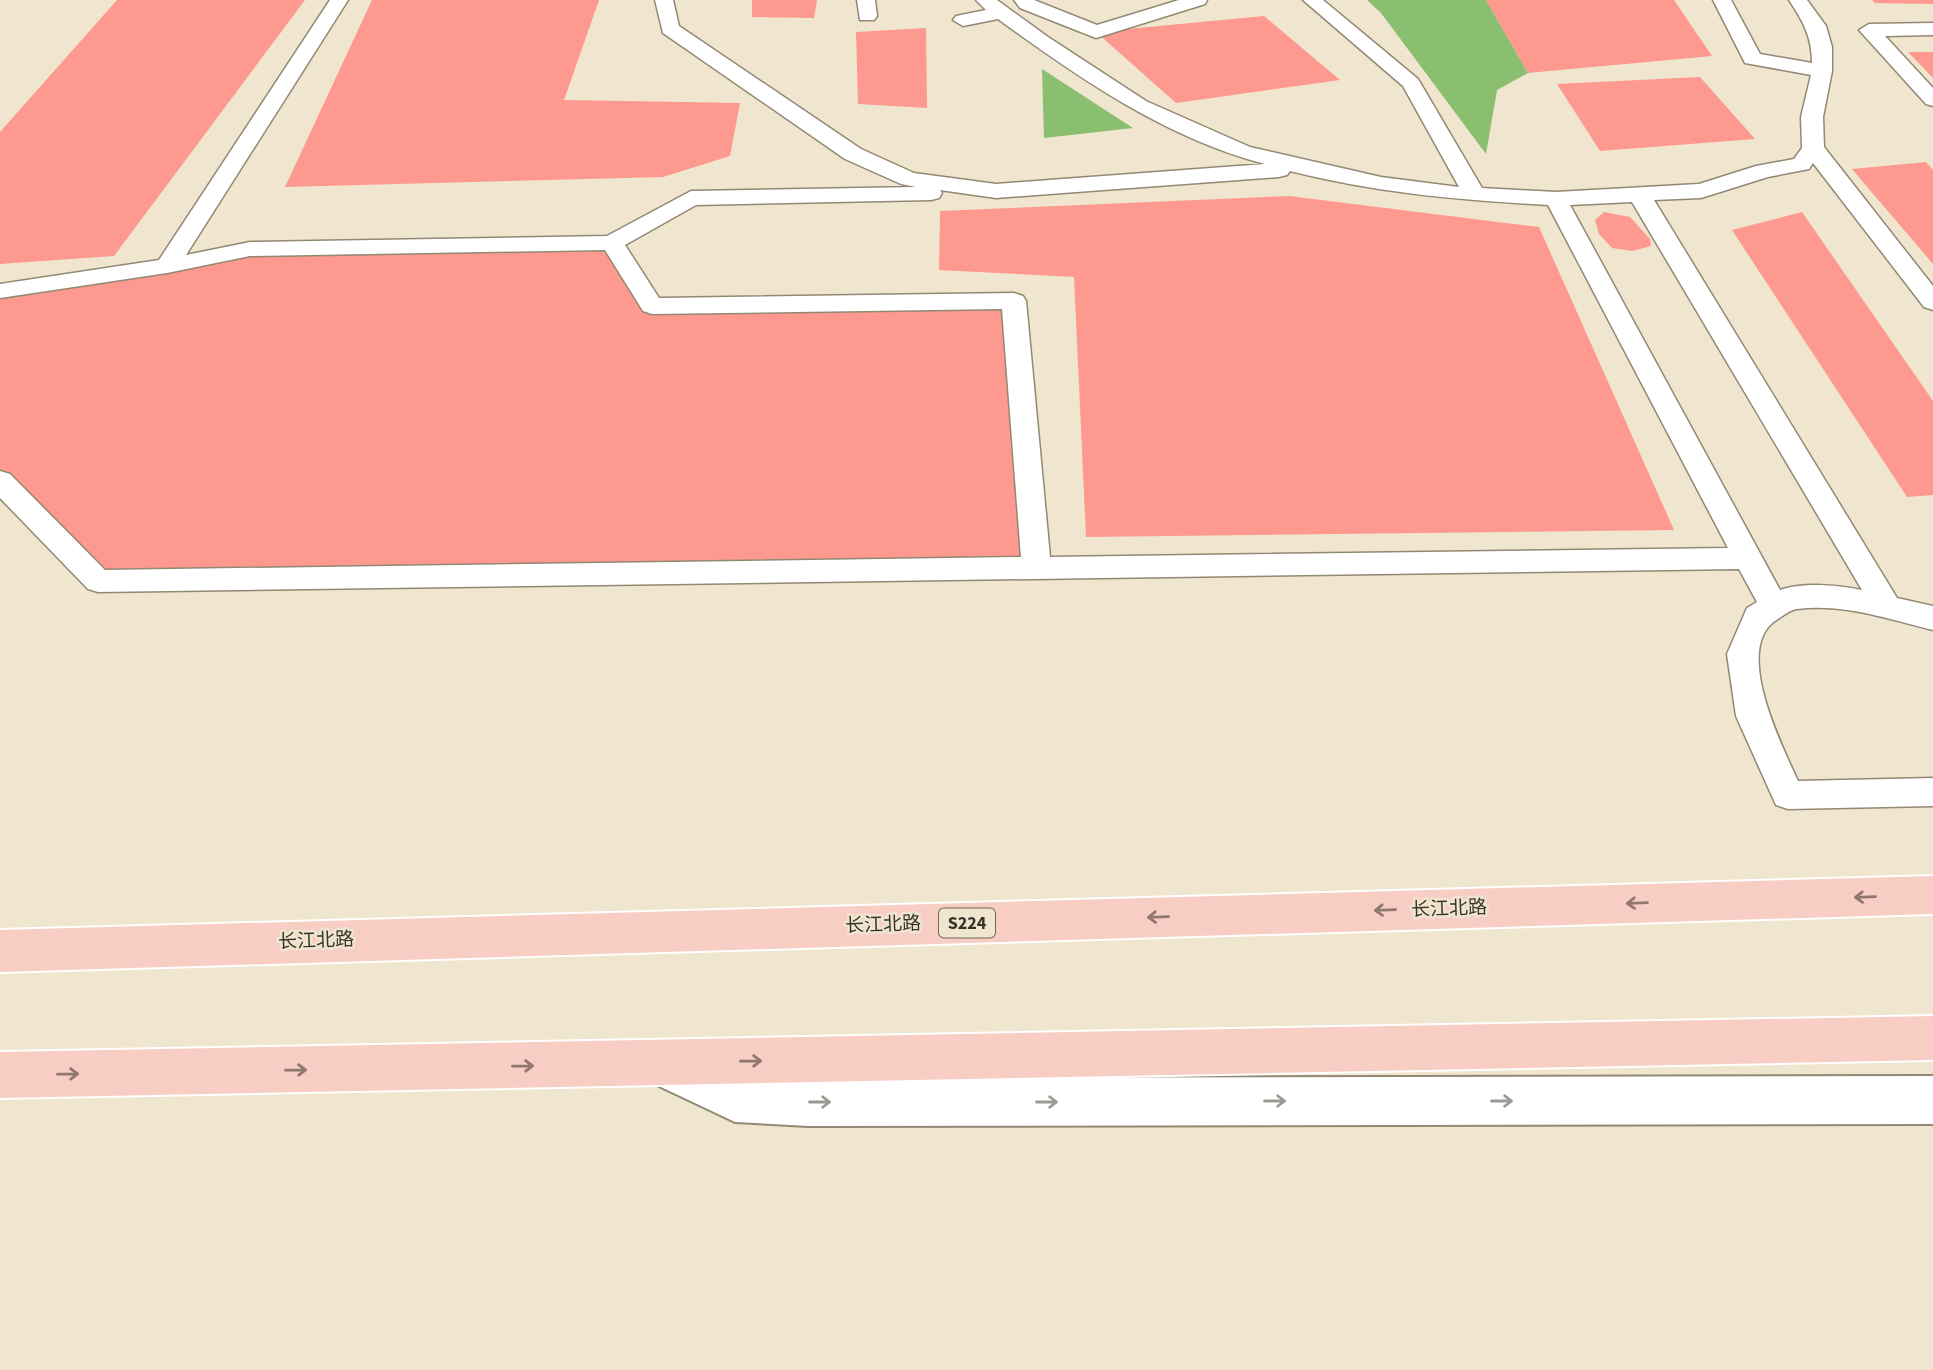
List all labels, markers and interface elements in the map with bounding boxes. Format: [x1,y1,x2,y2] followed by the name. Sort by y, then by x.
[1854,890,1877,903] one-way arrow
[1411,894,1487,924] street label: 长江北路
[1626,896,1649,910] one-way arrow
[1374,904,1397,917] one-way arrow
[939,908,995,938] road number: S224
[845,910,921,940] street label: 长江北路
[1147,910,1170,924] one-way arrow
[278,926,354,956] street label: 长江北路
[739,1055,762,1068] one-way arrow
[511,1059,534,1072] one-way arrow
[284,1063,307,1077] one-way arrow
[56,1067,79,1081] one-way arrow
[1263,1094,1286,1108] one-way arrow
[1490,1094,1513,1108] one-way arrow
[808,1095,831,1109] one-way arrow
[1035,1095,1058,1109] one-way arrow

